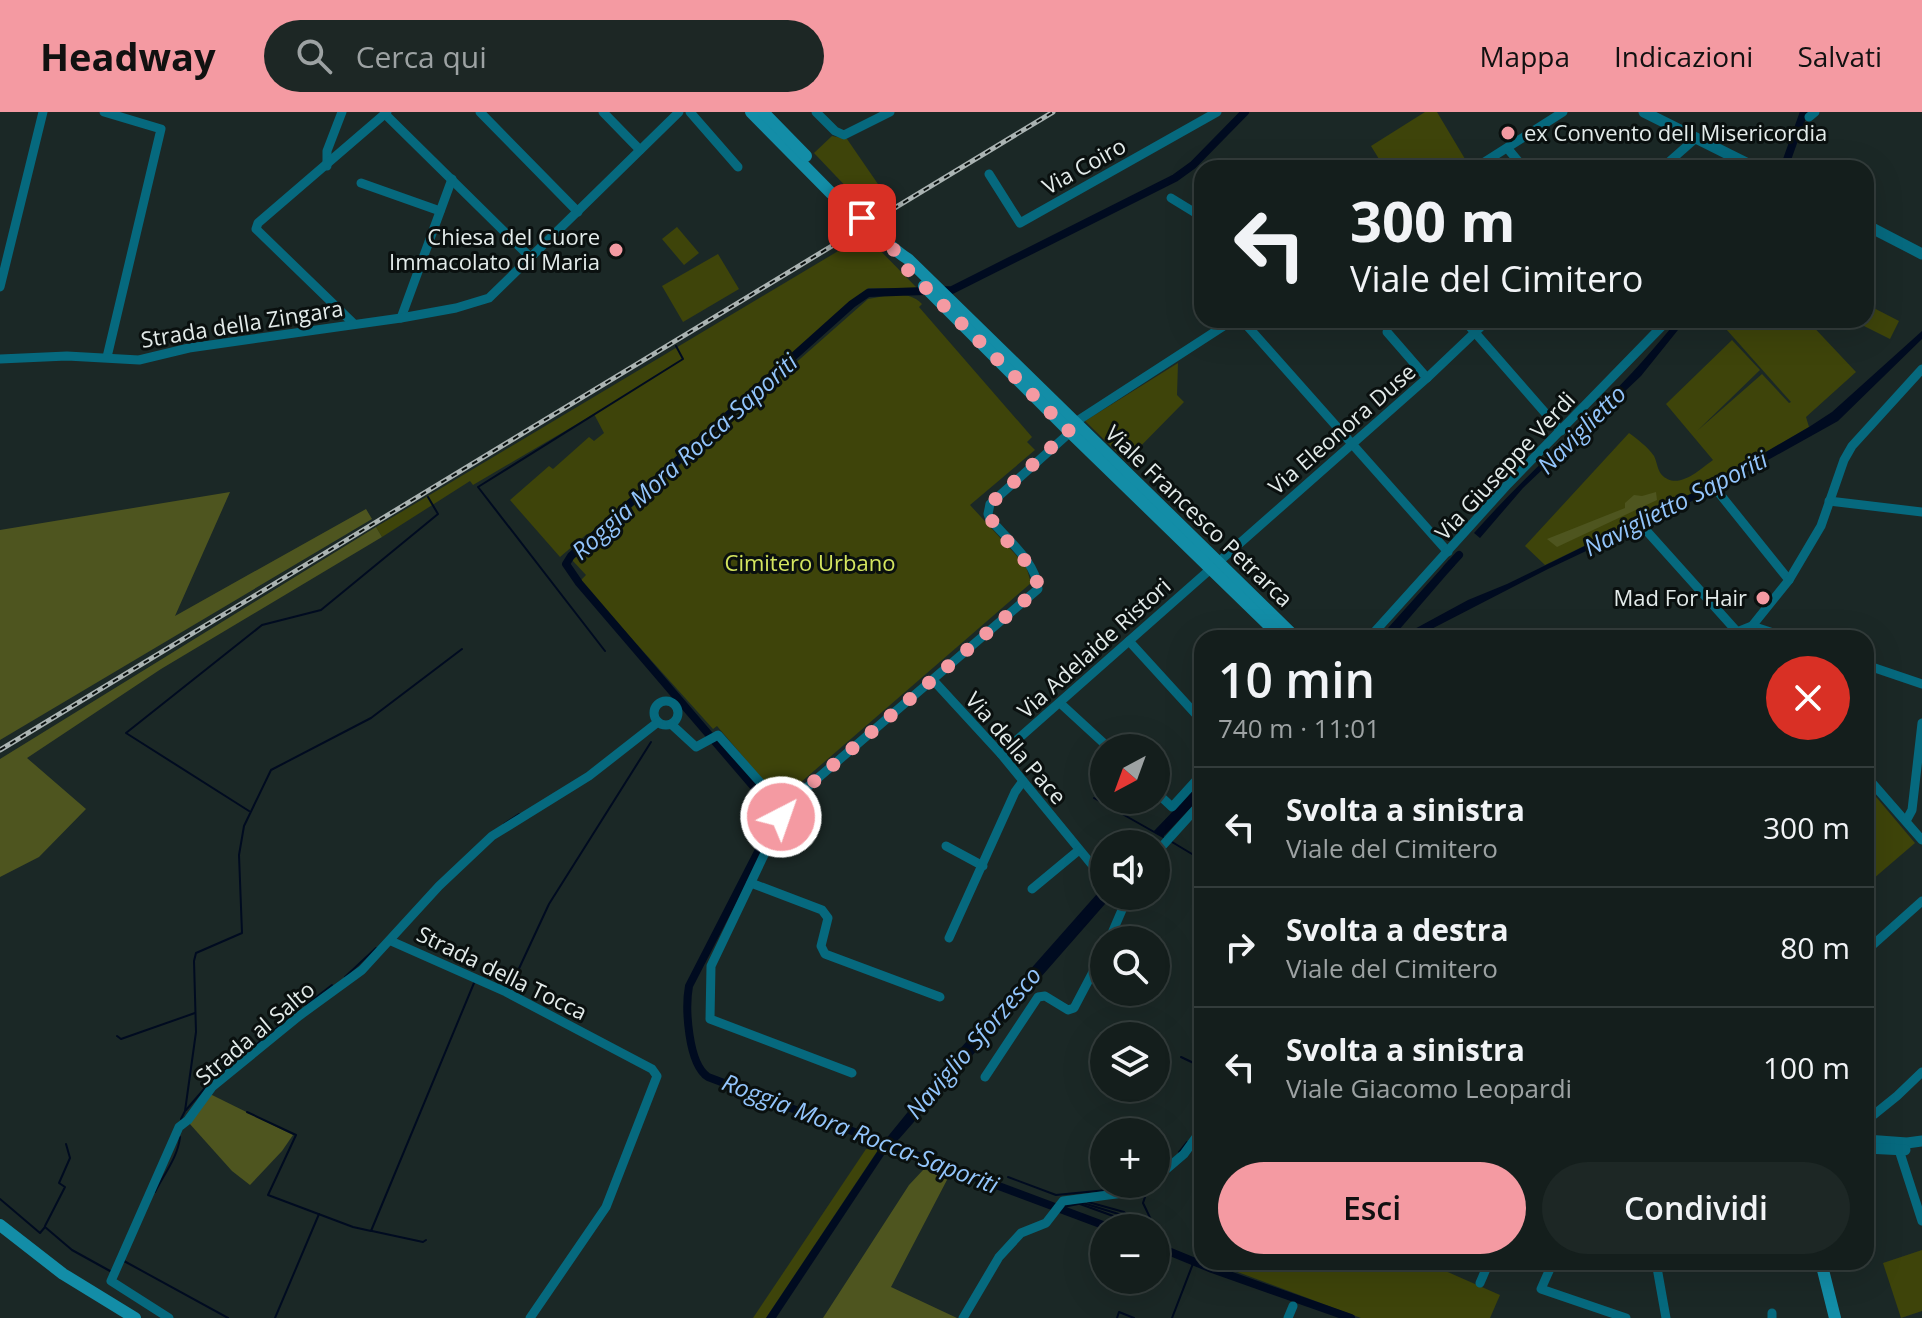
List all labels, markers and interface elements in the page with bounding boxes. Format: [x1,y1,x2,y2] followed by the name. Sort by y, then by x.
[264,20,824,92] search box
[40,30,216,82] text: Headway
[292,34,336,78] icon: search
[356,36,487,77] text: Cerca qui
[1479,37,1570,75] text: Mappa
[1614,37,1753,75] text: Indicazioni
[1797,37,1882,75] text: Salvati
[1524,117,1827,147] place label: ex Convento dell Misericordia
[1499,124,1517,142] marker: ex Convento dell Misericordia
[1036,130,1131,200] street label: Via Coiro
[1350,182,1516,258] text: 300 m
[828,184,896,252] pin
[1218,192,1322,296] icon: left
[840,196,884,240] icon: arrive
[389,221,600,276] place label: Chiesa del Cuore Immacolato di Maria
[607,241,625,259] marker: Chiesa del Cuore Immacolato di Maria
[1350,254,1643,303] text: Viale del Cimitero
[139,292,345,354] street label: Strada della Zingara
[564,345,805,566] water label: Roggia Mora Rocca-Saporiti
[1261,356,1421,501] street label: Via Eleonora Duse
[1529,377,1633,481] water label: Naviglietto
[1428,385,1581,546] street label: Via Giuseppe Verdi
[1099,418,1300,613] street label: Viale Francesco Petrarca
[1578,442,1774,563] water label: Naviglietto Saporiti
[725,547,895,577] park label: Cimitero Urbano
[1010,570,1176,724] street label: Via Adelaide Ristori
[1614,582,1747,612] place label: Mad For Hair
[1754,589,1772,607] marker: Mad For Hair
[1218,647,1375,712] text: 10 min
[1766,656,1850,740] button: close
[960,685,1074,810] street label: Via della Pace
[1218,710,1380,746] text: 740 m · 11:01
[1090,734,1170,814] north arrow
[1090,734,1170,1294] map controls
[739,775,823,859] position arrow
[1286,789,1525,830] text: Svolta a sinistra
[1218,805,1262,849] icon: left
[1763,807,1850,848] text: 300 m
[1090,830,1170,910] button: sound
[1286,830,1498,866] text: Viale del Cimitero
[1286,909,1509,950] text: Svolta a destra
[412,918,593,1026] street label: Strada della Tocca
[1218,925,1262,969] icon: right
[1090,926,1170,1006] button: search
[1780,927,1850,968] text: 80 m
[1286,950,1498,986] text: Viale del Cimitero
[897,959,1048,1125] water label: Naviglio Sforzesco
[188,974,320,1091] street label: Strada al Salto
[1090,1022,1170,1102] button: layers
[1286,1029,1525,1070] text: Svolta a sinistra
[1218,1045,1262,1089] icon: left
[1763,1047,1850,1088] text: 100 m
[718,1065,1004,1201] water label: Roggia Mora Rocca-Saporiti
[1286,1070,1572,1106] text: Viale Giacomo Leopardi
[1090,1118,1170,1198] button: +
[1218,1162,1526,1254] button: Esci
[1542,1162,1850,1254] button: Condividi
[1090,1214,1170,1294] button: −

